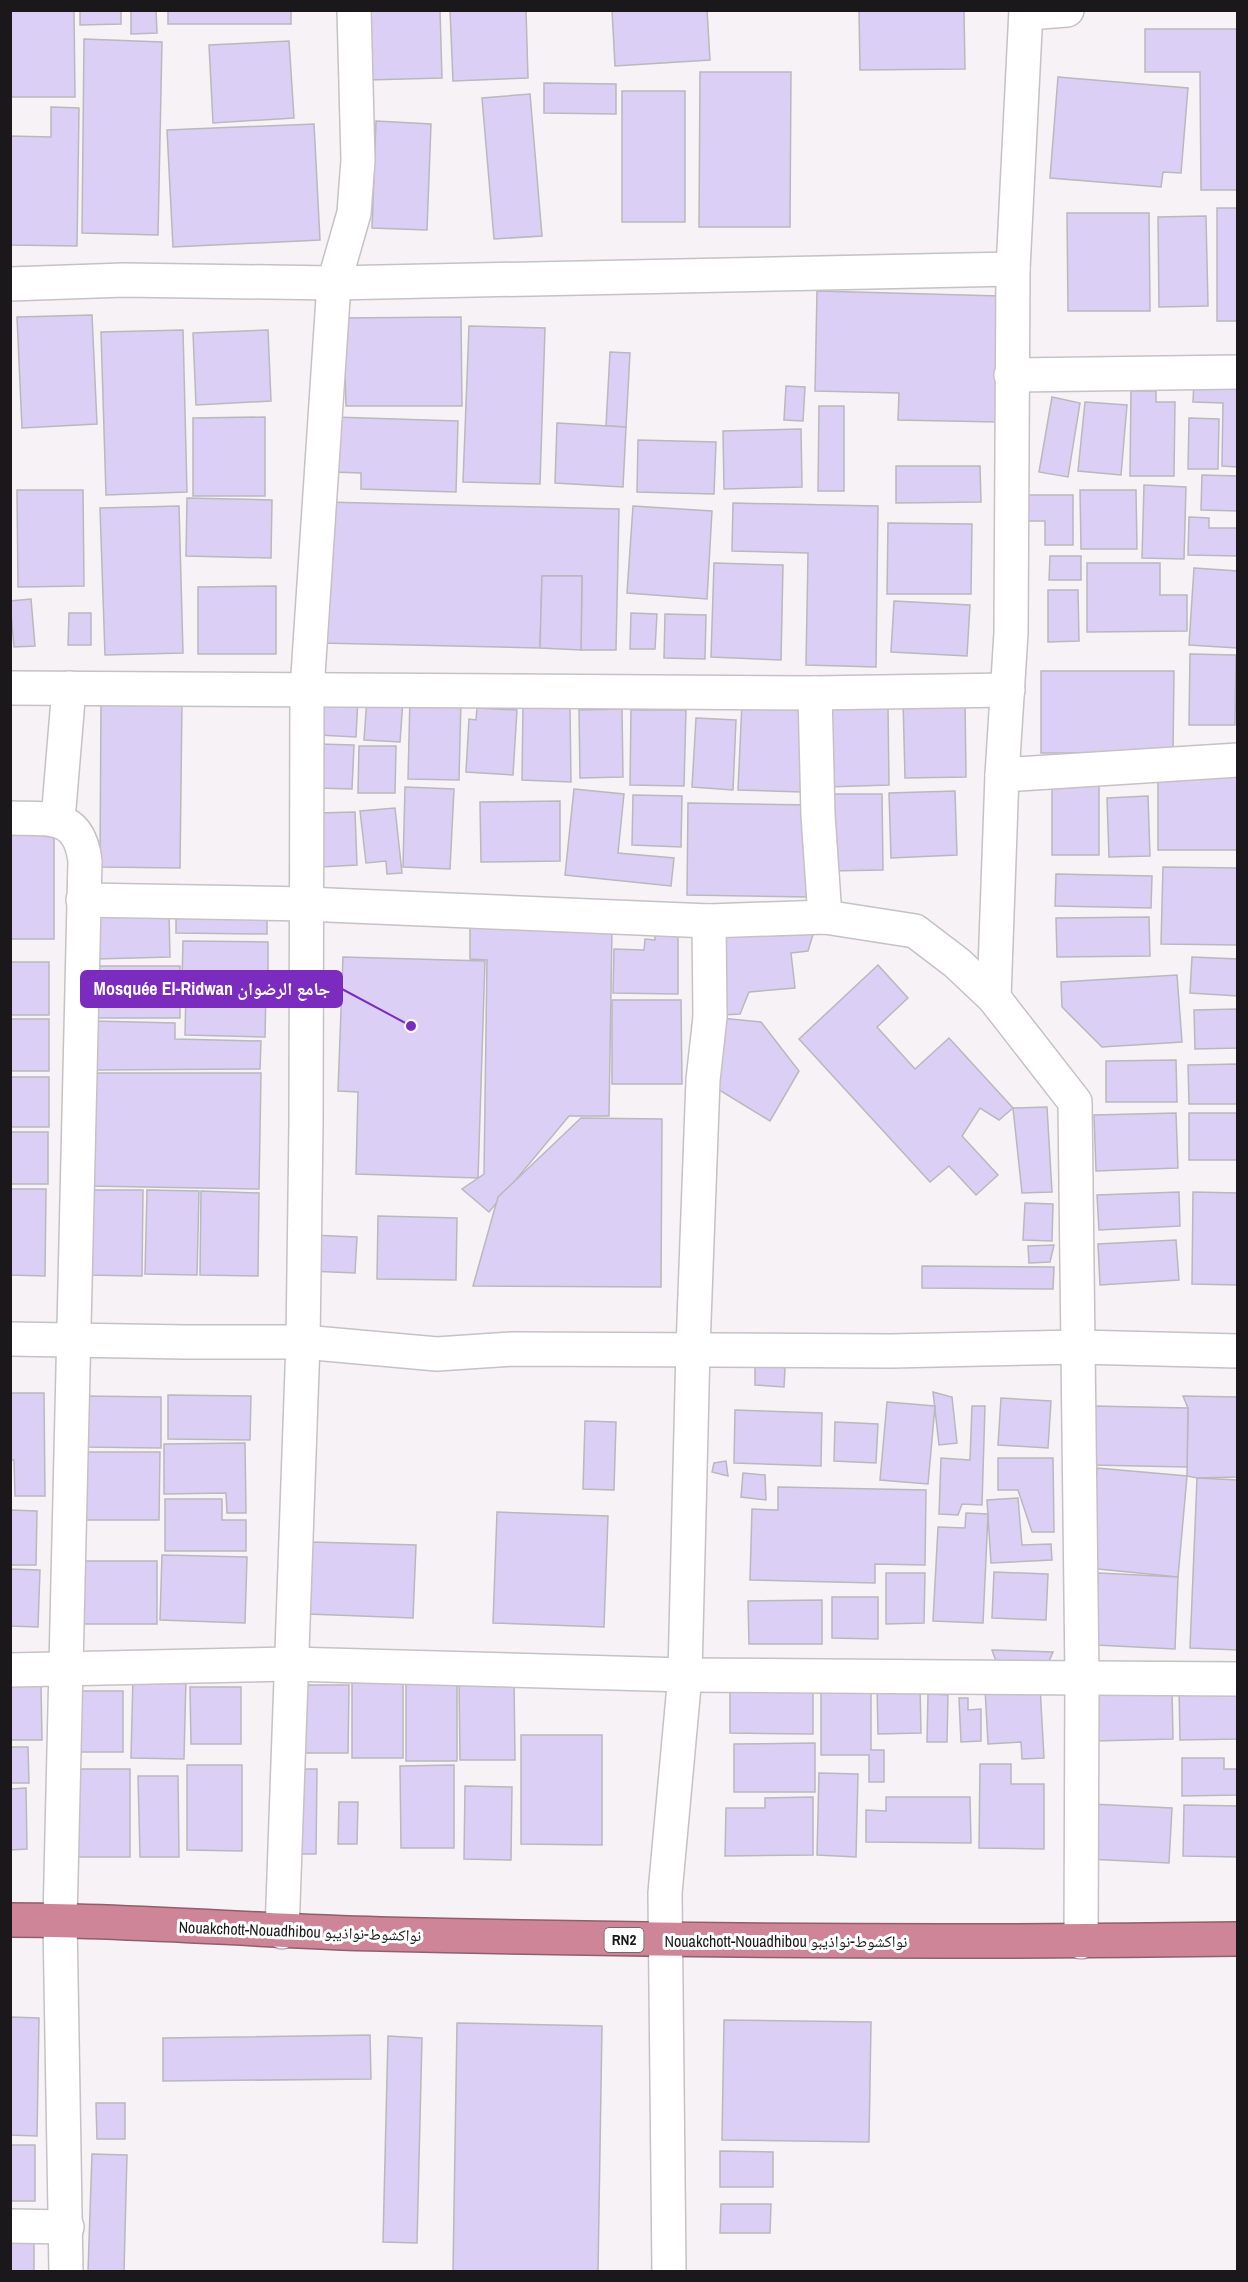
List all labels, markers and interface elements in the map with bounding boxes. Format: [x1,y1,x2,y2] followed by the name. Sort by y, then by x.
[81,971,342,1007] callout: Mosquée El-Ridwan جامع الرضوان
[94,976,331,1001] text: Mosquée El-Ridwan جامع الرضوان
[178,1916,422,1946] street label: Nouakchott-Nouadhibou نواكشوط-نواذيبو
[604,1928,644,1952] road number: RN2
[665,1930,907,1952] street label: Nouakchott-Nouadhibou نواكشوط-نواذيبو

